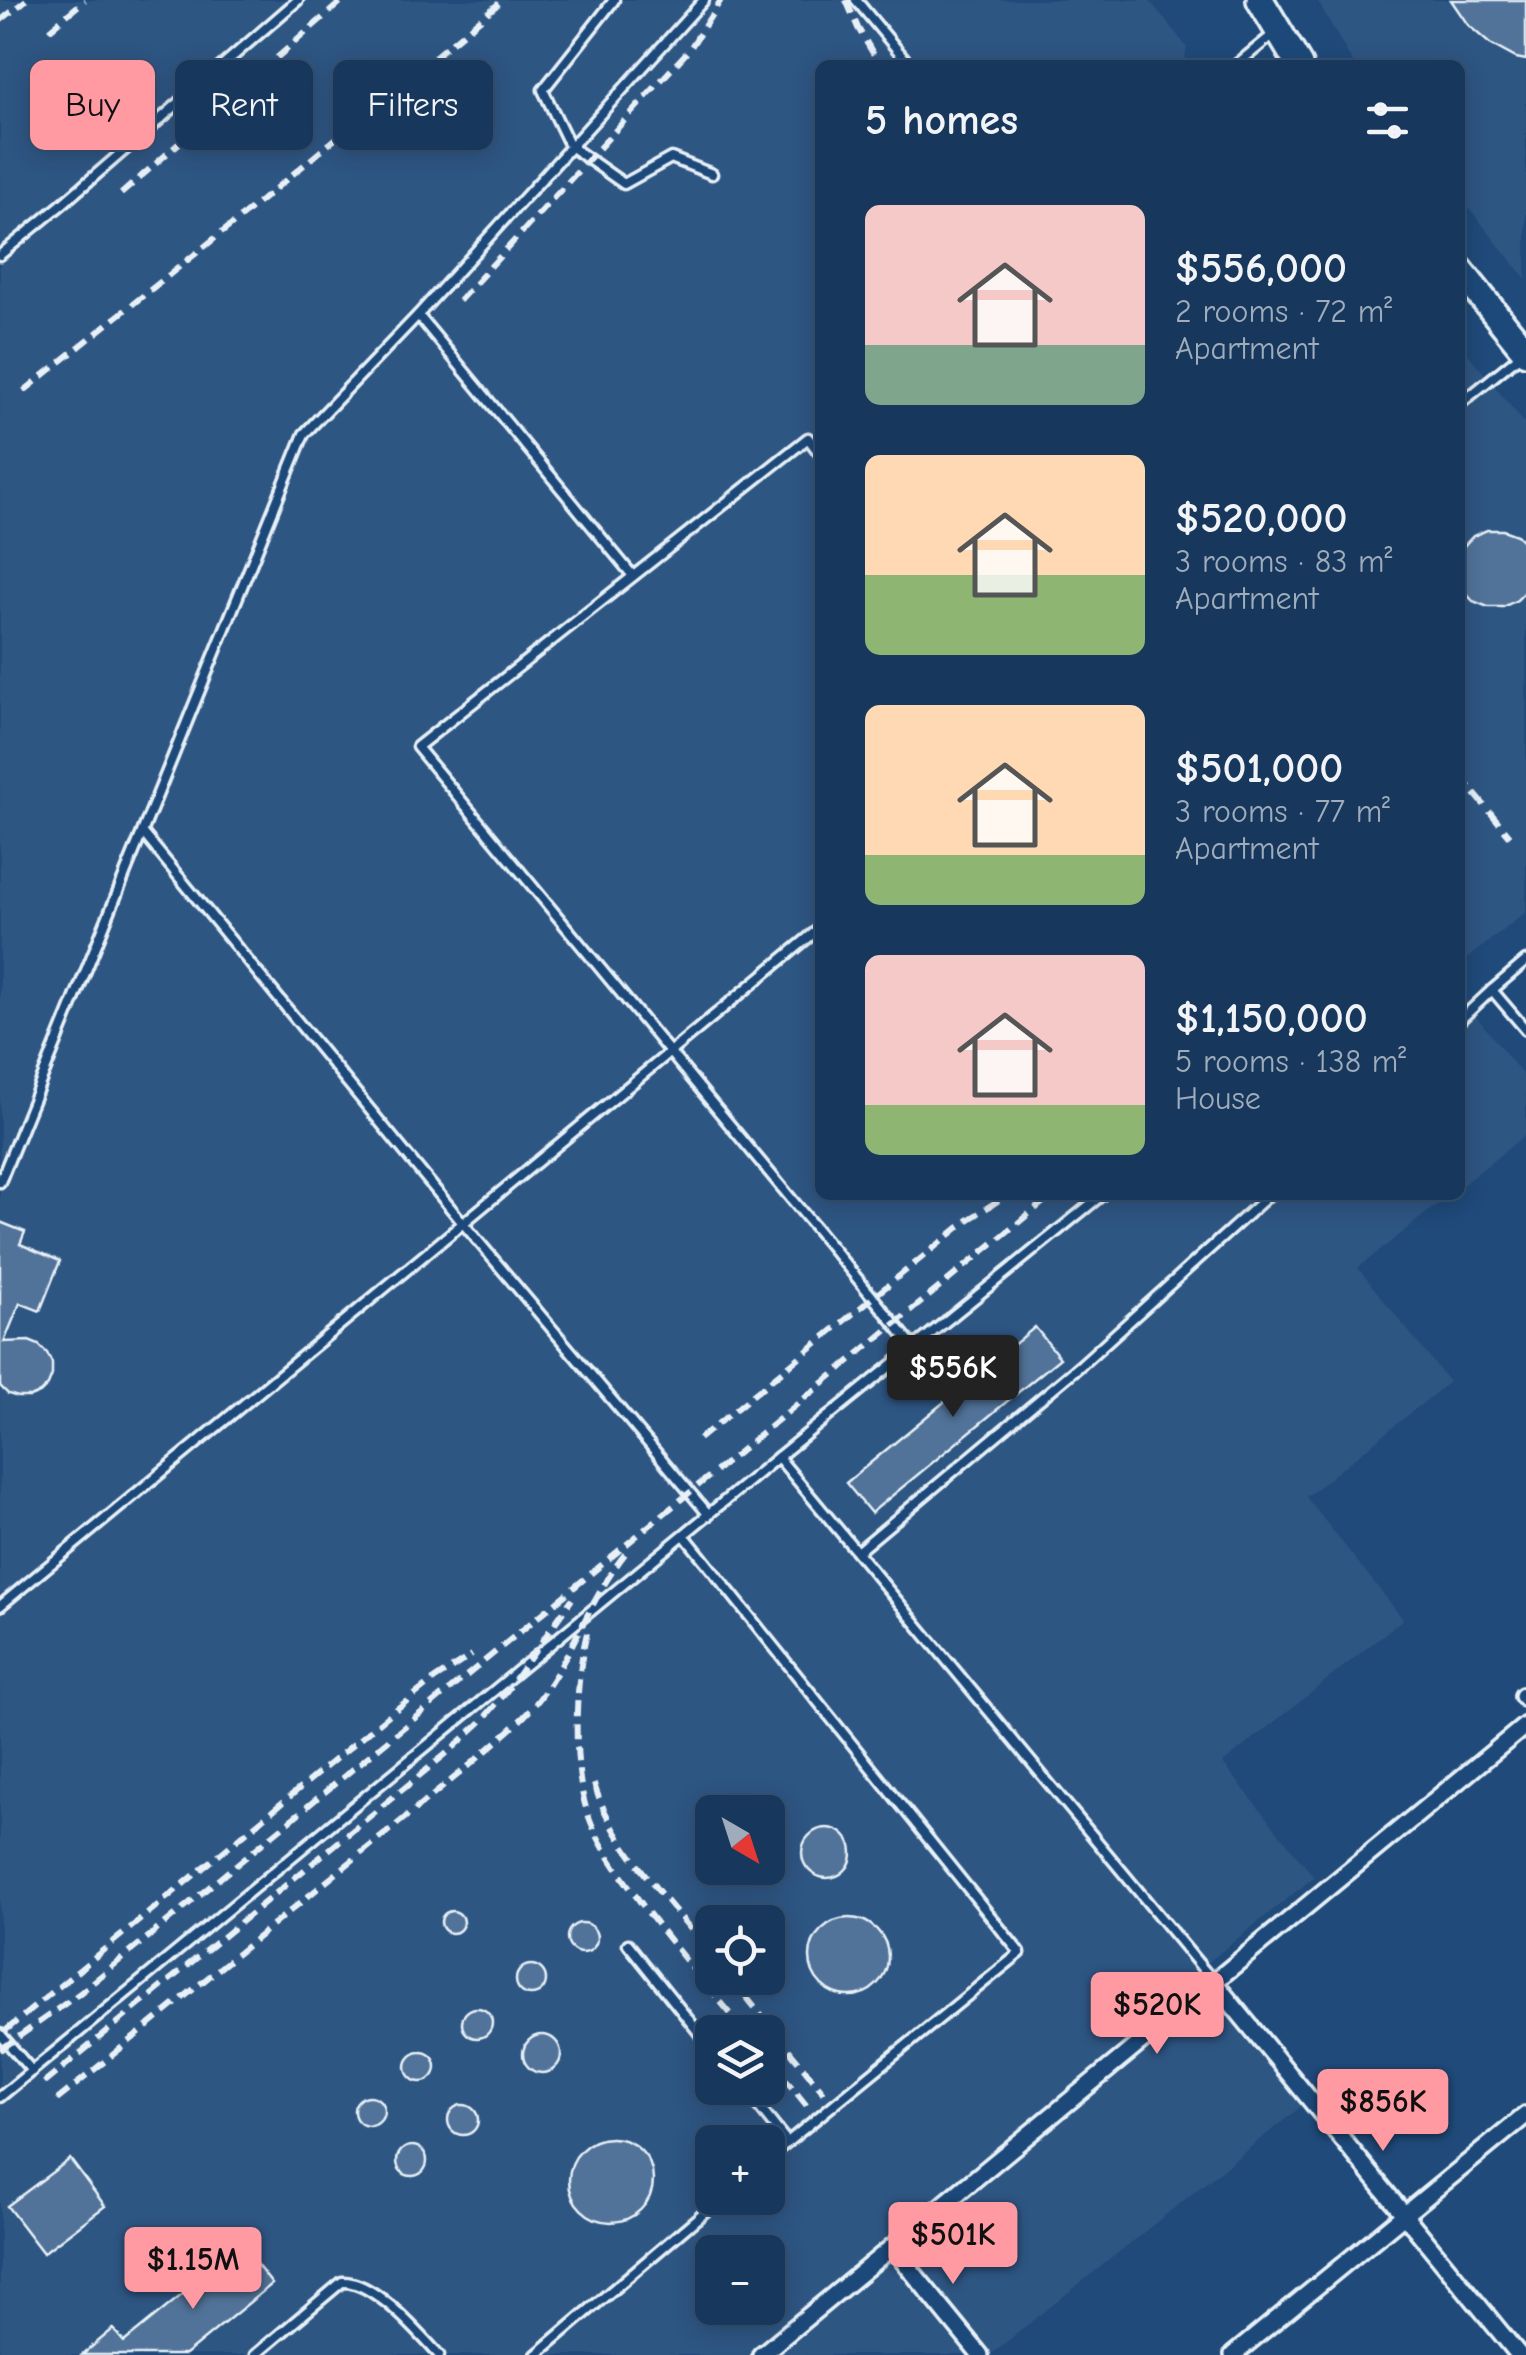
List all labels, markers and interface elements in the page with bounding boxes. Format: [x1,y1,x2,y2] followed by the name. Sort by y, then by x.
[30,60,155,150] chip: Buy
[175,60,313,150] chip: Rent
[333,60,493,150] chip: Filters
[1360,93,1415,148] icon: filters
[865,96,1018,145] text: 5 homes
[1175,244,1347,293] text: $556,000
[945,245,1065,365] icon: home
[1175,293,1392,330] text: 2 rooms · 72 m²
[1175,330,1318,367] text: Apartment
[1175,494,1348,543] text: $520,000
[945,495,1065,615] icon: home
[1175,543,1392,580] text: 3 rooms · 83 m²
[1175,580,1318,617] text: Apartment
[1175,744,1343,793] text: $501,000
[945,745,1065,865] icon: home
[1175,793,1390,830] text: 3 rooms · 77 m²
[1175,830,1318,867] text: Apartment
[1175,994,1368,1043] text: $1,150,000
[945,995,1065,1115] icon: home
[1175,1043,1406,1080] text: 5 rooms · 138 m²
[1175,1080,1261,1117] text: House
[883,1335,1023,1420] pin: $556K
[909,1349,997,1386] text: $556K
[695,1795,785,1885] north arrow
[695,1795,785,2325] map controls
[695,1905,785,1995] button: locate
[1087,1972,1227,2057] pin: $520K
[1113,1986,1201,2023] text: $520K
[695,2015,785,2105] button: layers
[1313,2069,1453,2154] pin: $856K
[1339,2083,1427,2120] text: $856K
[695,2125,785,2215] button: +
[883,2202,1023,2287] pin: $501K
[910,2216,996,2253] text: $501K
[112,2227,274,2312] pin: $1.15M
[695,2235,785,2325] button: −
[147,2241,240,2278] text: $1.15M

